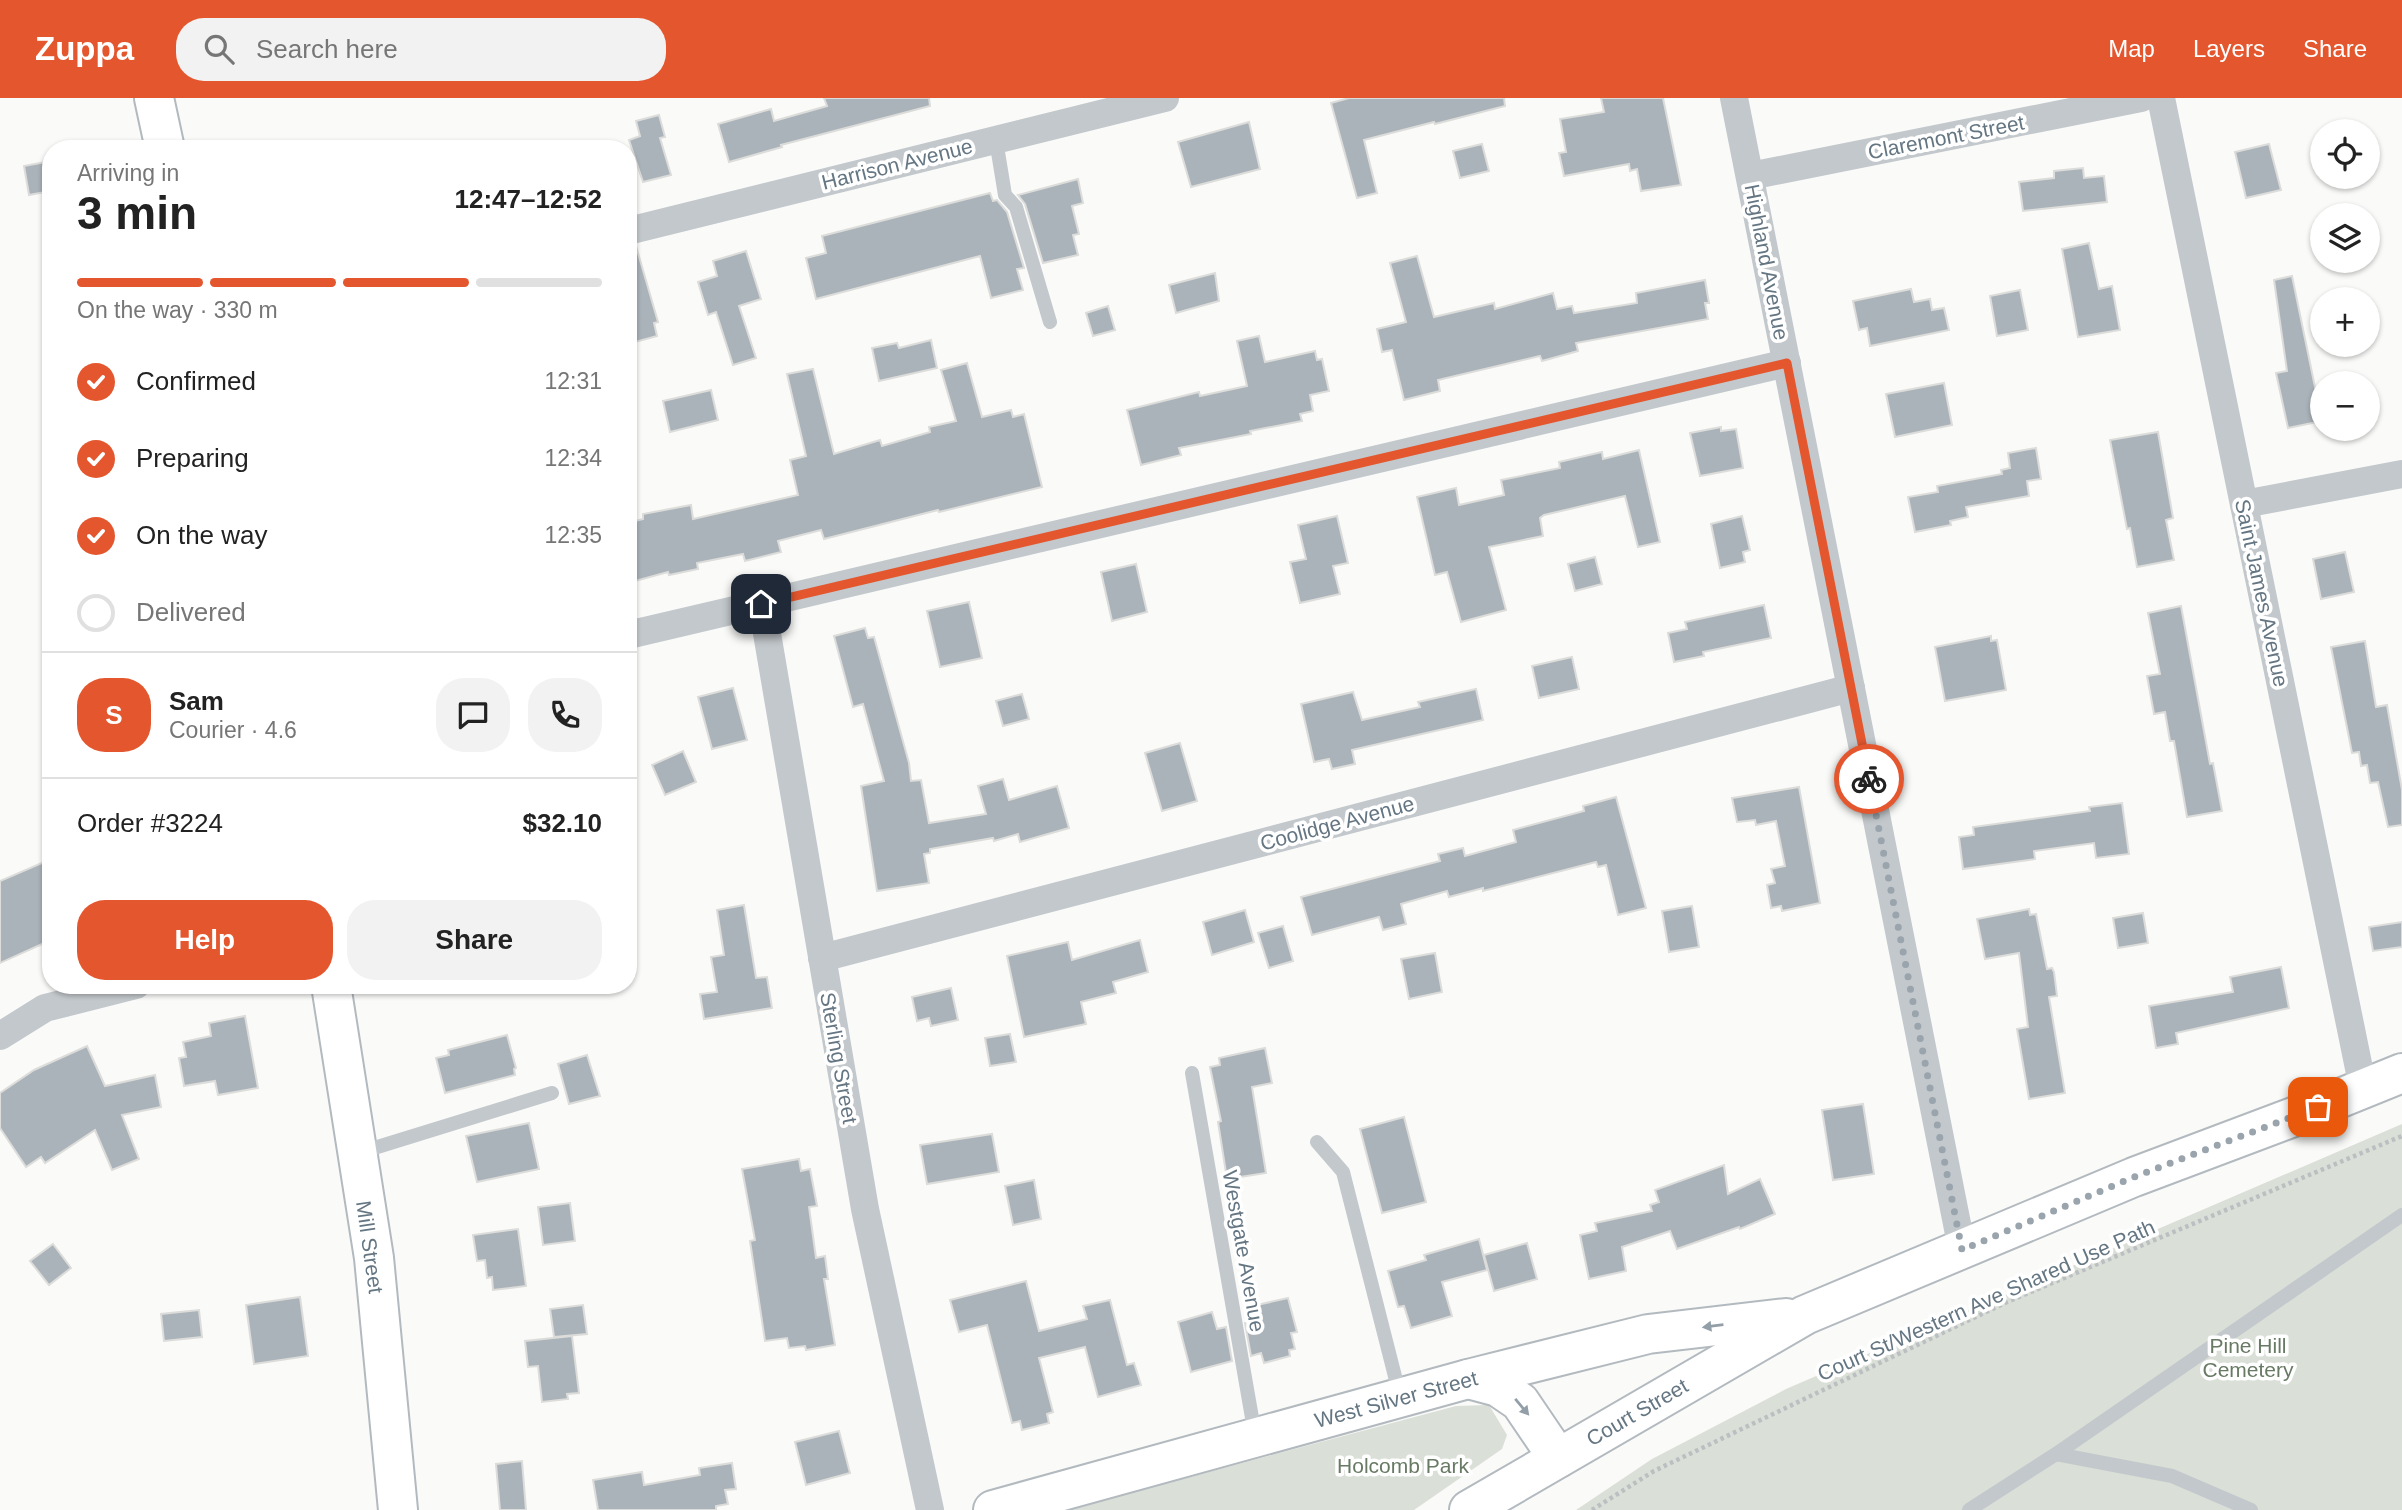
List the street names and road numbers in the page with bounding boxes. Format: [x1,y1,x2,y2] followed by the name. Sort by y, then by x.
[1866,111,2026,163] street label: Claremont Street
[819,134,975,194] street label: Harrison Avenue
[1741,182,1793,342] street label: Highland Avenue
[2231,497,2293,689] street label: Saint James Avenue
[1258,791,1416,855] street label: Coolidge Avenue
[816,990,862,1126] street label: Sterling Street
[1218,1168,1270,1334] street label: Westgate Avenue
[352,1199,388,1295] street label: Mill Street
[1814,1215,2158,1385] street label: Court St/Western Ave Shared Use Path
[1312,1366,1480,1432] street label: West Silver Street
[1582,1374,1692,1450] street label: Court Street

